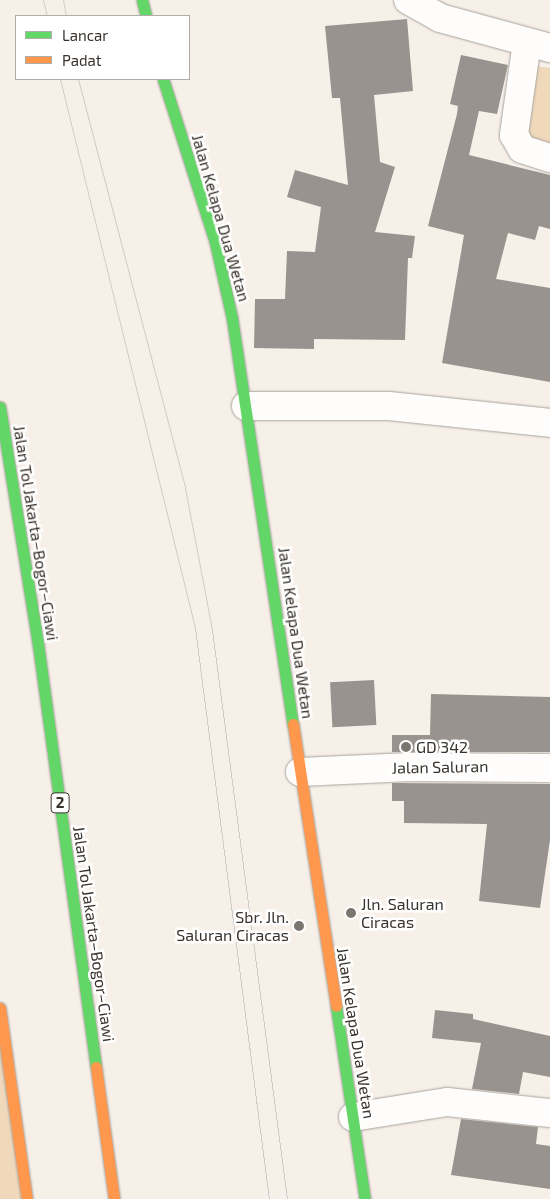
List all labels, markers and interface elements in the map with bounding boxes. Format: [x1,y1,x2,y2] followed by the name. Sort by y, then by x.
[15,15,190,80] legend
[62,26,108,44] text: Lancar
[62,51,102,69] text: Padat
[188,132,254,304] street label: Jalan Kelapa Dua Wetan
[9,424,63,642] street label: Jalan Tol Jakarta–Bogor–Ciawi
[274,546,318,720] street label: Jalan Kelapa Dua Wetan
[416,737,468,757] place label: GD 342
[400,741,412,753] marker: GD 342
[391,757,489,777] street label: Jalan Saluran
[50,790,70,816] road number: 2
[69,824,119,1044] street label: Jalan Tol Jakarta–Bogor–Ciawi
[361,894,444,932] place label: Jln. Saluran Ciracas
[176,907,289,945] place label: Sbr. Jln. Saluran Ciracas
[345,907,357,919] marker: Jln. Saluran Ciracas
[293,920,305,932] marker: Sbr. Jln. Saluran Ciracas
[333,946,379,1120] street label: Jalan Kelapa Dua Wetan

